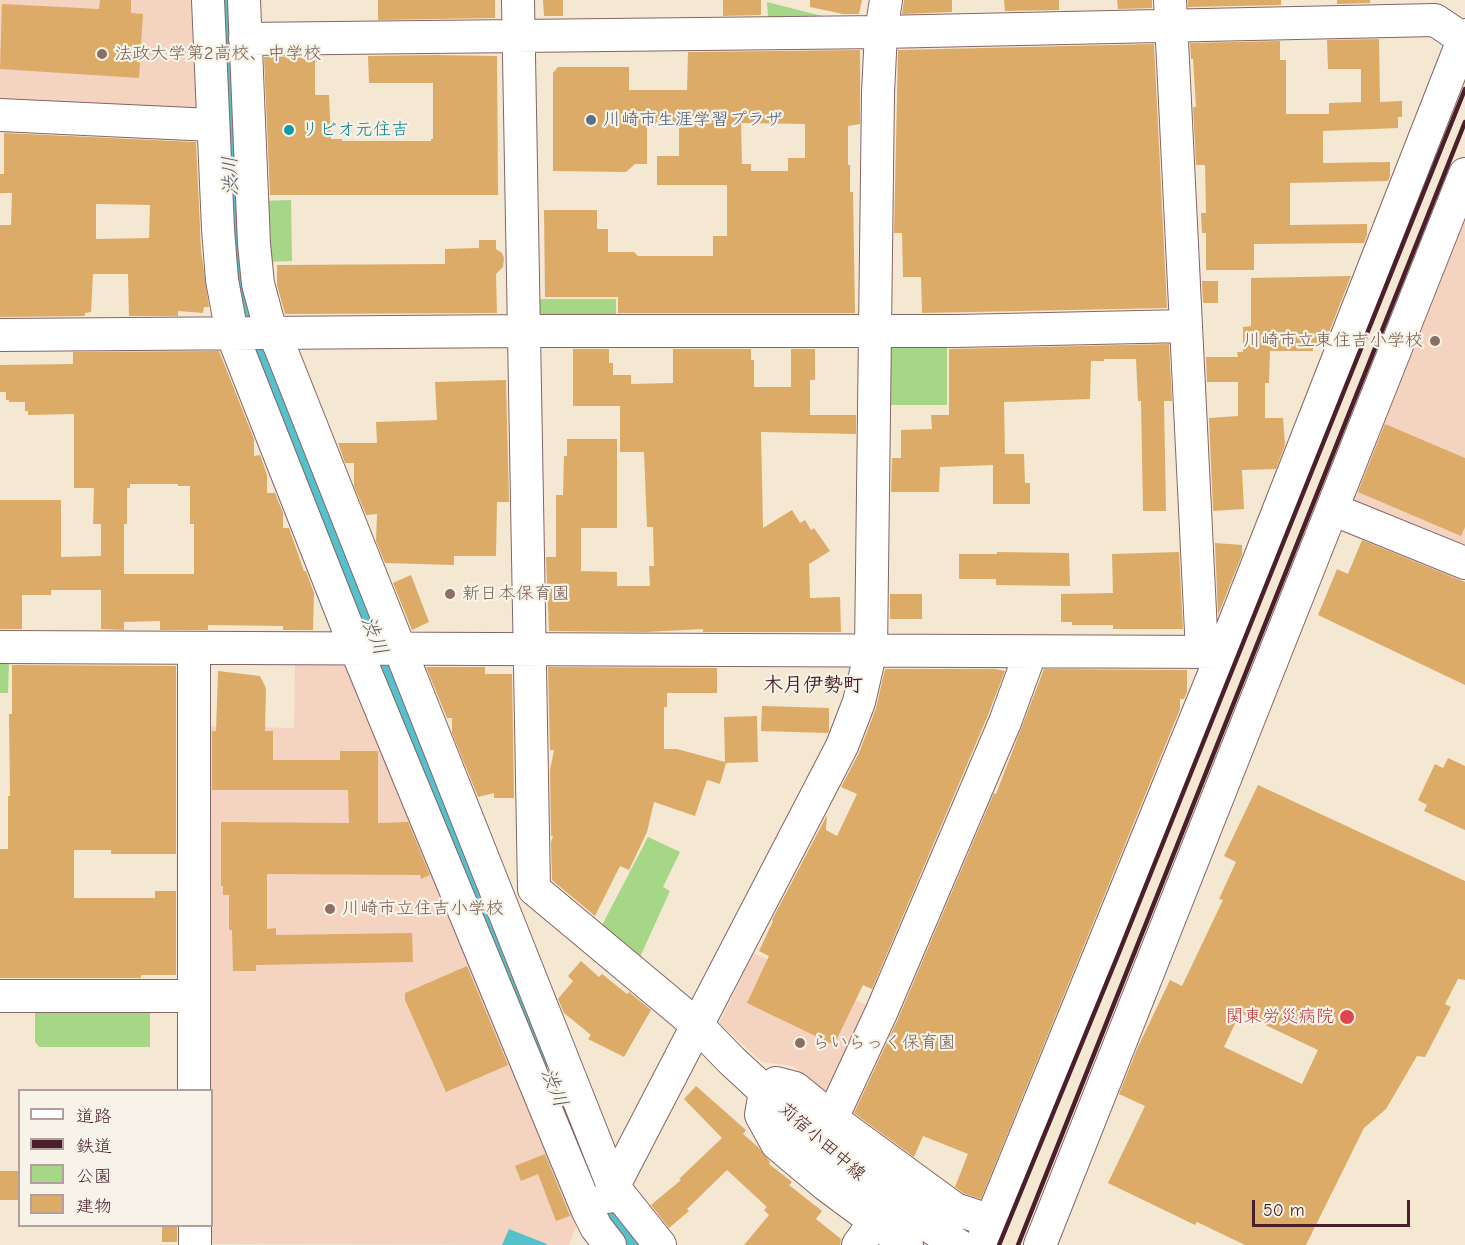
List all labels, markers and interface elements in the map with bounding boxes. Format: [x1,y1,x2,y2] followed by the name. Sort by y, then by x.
[114,43,321,65] place label: 法政大学第2高校、中学校
[95,47,109,61] marker: 法政大学第2高校、中学校
[603,109,783,131] place label: 川崎市生涯学習プラザ
[584,113,598,127] marker: 川崎市生涯学習プラザ
[301,119,409,141] place label: リビオ元住吉
[282,123,296,137] marker: リビオ元住吉
[218,156,244,196] water label: 渋川
[1243,330,1423,352] place label: 川崎市立東住吉小学校
[1428,334,1442,348] marker: 川崎市立東住吉小学校
[462,583,570,605] place label: 新日本保育園
[443,587,457,601] marker: 新日本保育園
[355,613,393,659] water label: 渋川
[763,673,863,697] district label: 木月伊勢町
[342,898,504,920] place label: 川崎市立住吉小学校
[323,902,337,916] marker: 川崎市立住吉小学校
[1226,1006,1334,1028] place label: 関東労災病院
[1338,1008,1356,1026] marker: 関東労災病院
[812,1032,956,1054] place label: らいらっく保育園
[793,1036,807,1050] marker: らいらっく保育園
[535,1065,573,1111] water label: 渋川
[18,1089,213,1227] legend
[774,1098,870,1186] street label: 苅宿小田中線
[76,1106,112,1127] text: 道路
[76,1136,112,1157] text: 鉄道
[76,1166,112,1187] text: 公園
[1255,1188,1412,1226] scale bar
[76,1196,112,1217] text: 建物
[1263,1200,1305,1221] text: 50 m

